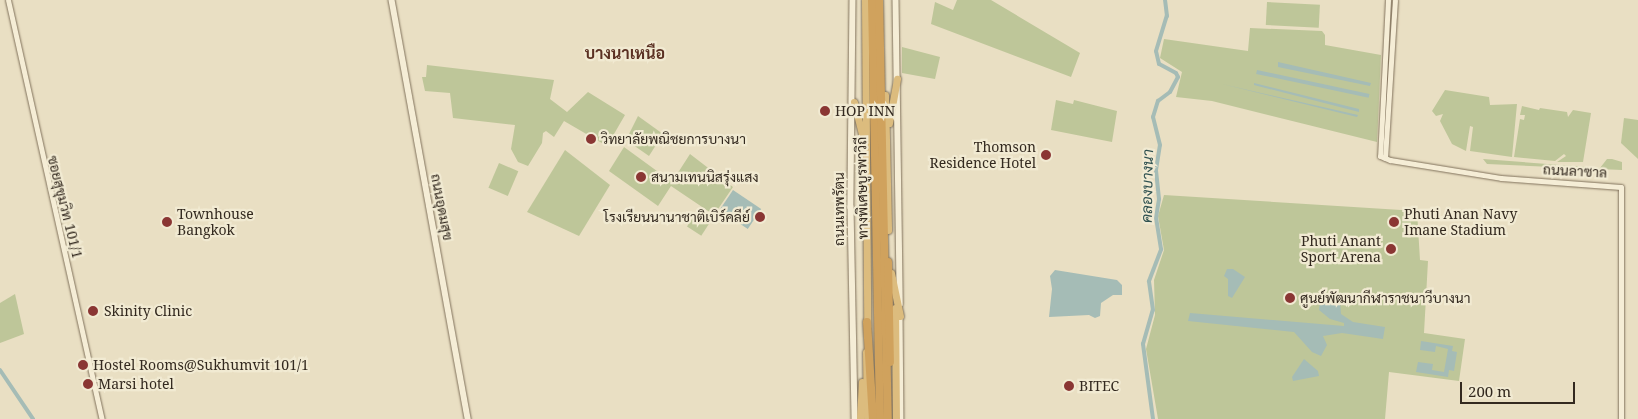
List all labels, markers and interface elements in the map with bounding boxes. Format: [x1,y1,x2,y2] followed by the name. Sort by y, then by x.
[585,43,665,63] district label: บางนาเหนือ
[835,103,895,119] place label: HOP INN
[819,105,831,117] marker: HOP INN
[601,131,746,147] place label: วิทยาลัยพณิชยการบางนา
[585,133,597,145] marker: วิทยาลัยพณิชยการบางนา
[853,137,871,239] street label: ทางพิเศษบูรพาวิถี
[929,139,1036,172] place label: Thomson Residence Hotel
[1040,149,1052,161] marker: Thomson Residence Hotel
[1137,149,1157,223] water label: คลองบางนา
[44,154,86,260] street label: ซอยสุขุมวิท 101/1
[1542,161,1608,181] street label: ถนนลาซาล
[651,169,759,185] place label: สนามเทนนิสรุ่งแสง
[635,171,647,183] marker: สนามเทนนิสรุ่งแสง
[427,172,457,242] street label: ถนนอุดมสุข
[831,172,847,246] street label: ถนนเทพรัตน
[177,206,254,238] place label: Townhouse Bangkok
[1404,206,1517,238] place label: Phuti Anan Navy Imane Stadium
[604,209,750,225] place label: โรงเรียนนานาชาติเบิร์คลีย์
[754,211,766,223] marker: โรงเรียนนานาชาติเบิร์คลีย์
[161,216,173,228] marker: Townhouse Bangkok
[1388,216,1400,228] marker: Phuti Anan Navy Imane Stadium
[1301,233,1381,266] place label: Phuti Anant Sport Arena
[1385,243,1397,255] marker: Phuti Anant Sport Arena
[1300,290,1471,306] place label: ศูนย์พัฒนากีฬาราชนาวีบางนา
[1284,292,1296,304] marker: ศูนย์พัฒนากีฬาราชนาวีบางนา
[104,303,192,319] place label: Skinity Clinic
[86,304,100,318] marker: Skinity Clinic
[93,357,309,373] place label: Hostel Rooms@Sukhumvit 101/1
[77,359,89,371] marker: Hostel Rooms@Sukhumvit 101/1
[1463,372,1578,404] scale bar
[98,376,174,392] place label: Marsi hotel
[82,378,94,390] marker: Marsi hotel
[1079,378,1119,394] place label: BITEC
[1063,380,1075,392] marker: BITEC
[1468,381,1511,401] text: 200 m

